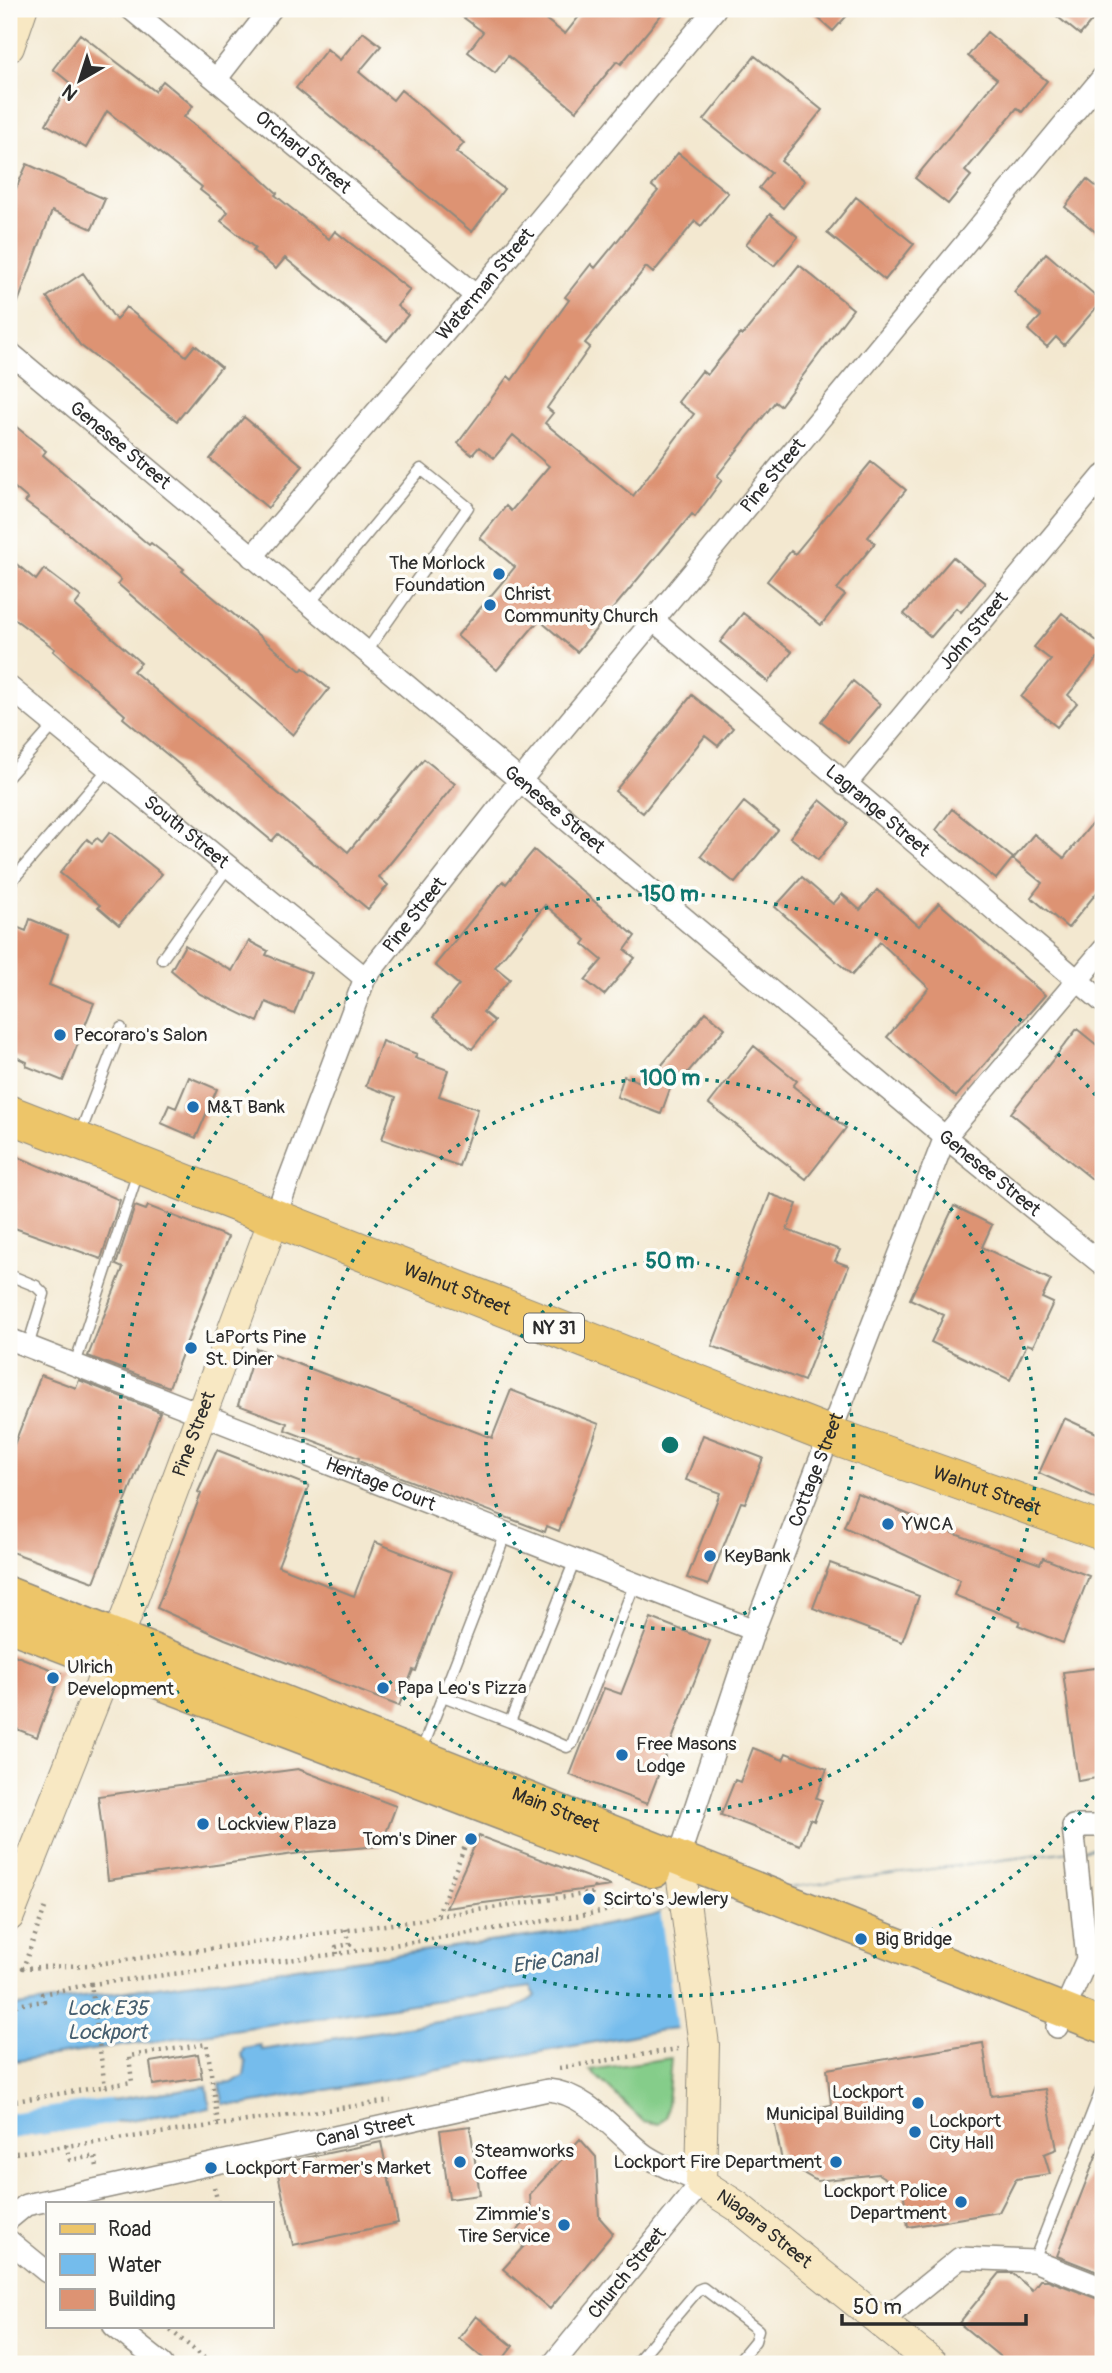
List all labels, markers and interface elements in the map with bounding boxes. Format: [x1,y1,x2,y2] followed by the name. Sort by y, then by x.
[46,46,116,116] north arrow
[57,79,82,106] text: N
[250,105,356,199] street label: Orchard Street
[431,223,540,345] street label: Waterman Street
[65,396,176,495] street label: Genesee Street
[735,433,811,518] street label: Pine Street
[389,551,485,597] place label: The Morlock Foundation
[491,566,507,582] marker: The Morlock Foundation
[504,582,658,628] place label: Christ Community Church
[934,586,1014,675] street label: John Street
[482,597,498,613] marker: Christ Community Church
[499,760,610,859] street label: Genesee Street
[820,760,935,862] street label: Lagrange Street
[139,790,234,874] street label: South Street
[378,872,452,957] street label: Pine Street
[641,881,699,908] text: 150 m
[74,1023,208,1047] place label: Pecoraro's Salon
[52,1027,68,1043] marker: Pecoraro's Salon
[640,1065,700,1092] text: 100 m
[207,1095,285,1119] place label: M&T Bank
[185,1099,201,1115] marker: M&T Bank
[934,1125,1046,1222] street label: Genesee Street
[646,1248,695,1275] text: 50 m
[400,1257,514,1321] street label: Walnut Street
[524,1314,584,1343] road number: NY 31
[205,1325,307,1371] place label: LaPorts Pine St. Diner
[183,1340,199,1356] marker: LaPorts Pine St. Diner
[167,1388,221,1480] street label: Pine Street
[783,1409,849,1530] street label: Cottage Street
[658,1433,682,1457] centre of rings
[322,1452,440,1517] street label: Heritage Court
[929,1460,1045,1521] street label: Walnut Street
[901,1512,953,1536] place label: YWCA
[880,1516,896,1532] marker: YWCA
[724,1544,791,1568] place label: KeyBank
[702,1548,718,1564] marker: KeyBank
[67,1655,175,1701] place label: Ulrich Development
[45,1670,61,1686] marker: Ulrich Development
[397,1676,527,1700] place label: Papa Leo's Pizza
[375,1680,391,1696] marker: Papa Leo's Pizza
[636,1732,737,1778] place label: Free Masons Lodge
[614,1747,630,1763] marker: Free Masons Lodge
[509,1782,603,1838] street label: Main Street
[217,1812,336,1836] place label: Lockview Plaza
[195,1816,211,1832] marker: Lockview Plaza
[362,1827,457,1851] place label: Tom's Diner
[463,1831,479,1847] marker: Tom's Diner
[603,1887,728,1911] place label: Scirto's Jewlery
[581,1891,597,1907] marker: Scirto's Jewlery
[875,1927,952,1951] place label: Big Bridge
[853,1931,869,1947] marker: Big Bridge
[511,1942,601,1980] water label: Erie Canal
[66,1995,150,2046] water label: Lock E35 Lockport
[766,2080,904,2126] place label: Lockport Municipal Building
[910,2095,926,2111] marker: Lockport Municipal Building
[314,2108,417,2153] street label: Canal Street
[929,2109,1001,2155] place label: Lockport City Hall
[907,2124,923,2140] marker: Lockport City Hall
[474,2139,575,2185] place label: Steamworks Coffee
[613,2150,822,2174] place label: Lockport Fire Department
[452,2154,468,2170] marker: Steamworks Coffee
[828,2154,844,2170] marker: Lockport Fire Department
[225,2156,431,2180] place label: Lockport Farmer's Market
[203,2160,219,2176] marker: Lockport Farmer's Market
[823,2179,948,2225] place label: Lockport Police Department
[712,2184,817,2274] street label: Niagara Street
[953,2194,969,2210] marker: Lockport Police Department
[46,2202,273,2328] legend
[458,2202,551,2248] place label: Zimmie's Tire Service
[108,2216,152,2243] text: Road
[556,2217,572,2233] marker: Zimmie's Tire Service
[583,2222,672,2324] street label: Church Street
[108,2252,162,2279] text: Water
[842,2282,1026,2326] scale bar
[108,2286,175,2313] text: Building
[853,2294,902,2321] text: 50 m

